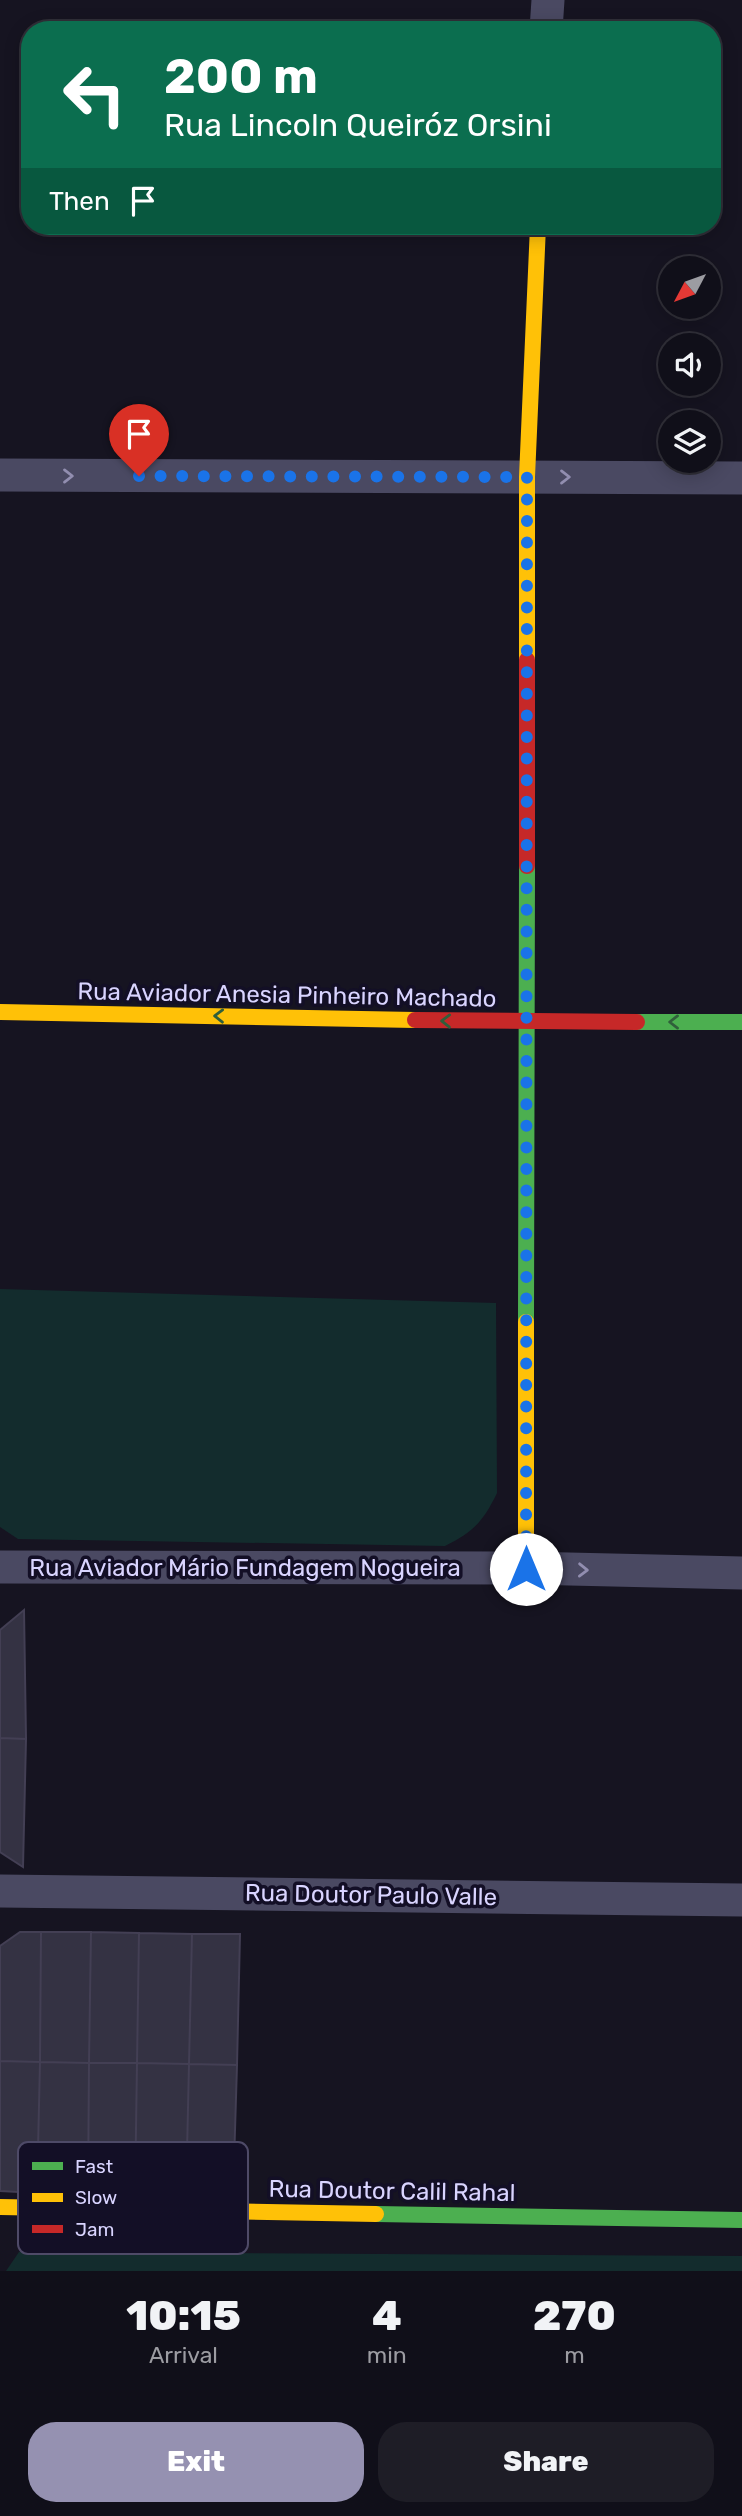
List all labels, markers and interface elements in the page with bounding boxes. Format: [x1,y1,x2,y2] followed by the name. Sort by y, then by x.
[164,47,318,105] text: 200 m
[49,49,140,140] icon: left
[164,106,552,144] text: Rua Lincoln Queiróz Orsini
[124,182,162,220] icon: arrive
[49,186,110,217] text: Then
[658,256,721,318] north arrow
[658,256,721,473] map controls
[658,333,721,396] button: sound
[109,404,169,476] pin
[658,410,721,473] button: layers
[120,415,158,453] icon: arrive
[63,468,74,483] one-way arrow
[560,469,571,485] one-way arrow
[77,977,497,1013] street label: Rua Aviador Anesia Pinheiro Machado
[213,1009,224,1024] one-way arrow
[441,1013,452,1028] one-way arrow
[668,1014,679,1030] one-way arrow
[489,1532,563,1606] position arrow
[29,1554,461,1582] street label: Rua Aviador Mário Fundagem Nogueira
[577,1562,588,1577] one-way arrow
[245,1879,497,1911] street label: Rua Doutor Paulo Valle
[18,2142,248,2254] legend
[75,2155,114,2178] text: Fast
[268,2175,516,2207] street label: Rua Doutor Calil Rahal
[75,2186,117,2209] text: Slow
[75,2218,114,2241] text: Jam
[126,2291,241,2341] text: 10:15
[372,2291,402,2341] text: 4
[533,2291,616,2341] text: 270
[149,2341,218,2369] text: Arrival
[367,2341,407,2369] text: min
[564,2341,585,2369] text: m
[28,2422,364,2502] button: Exit
[378,2422,714,2502] button: Share

